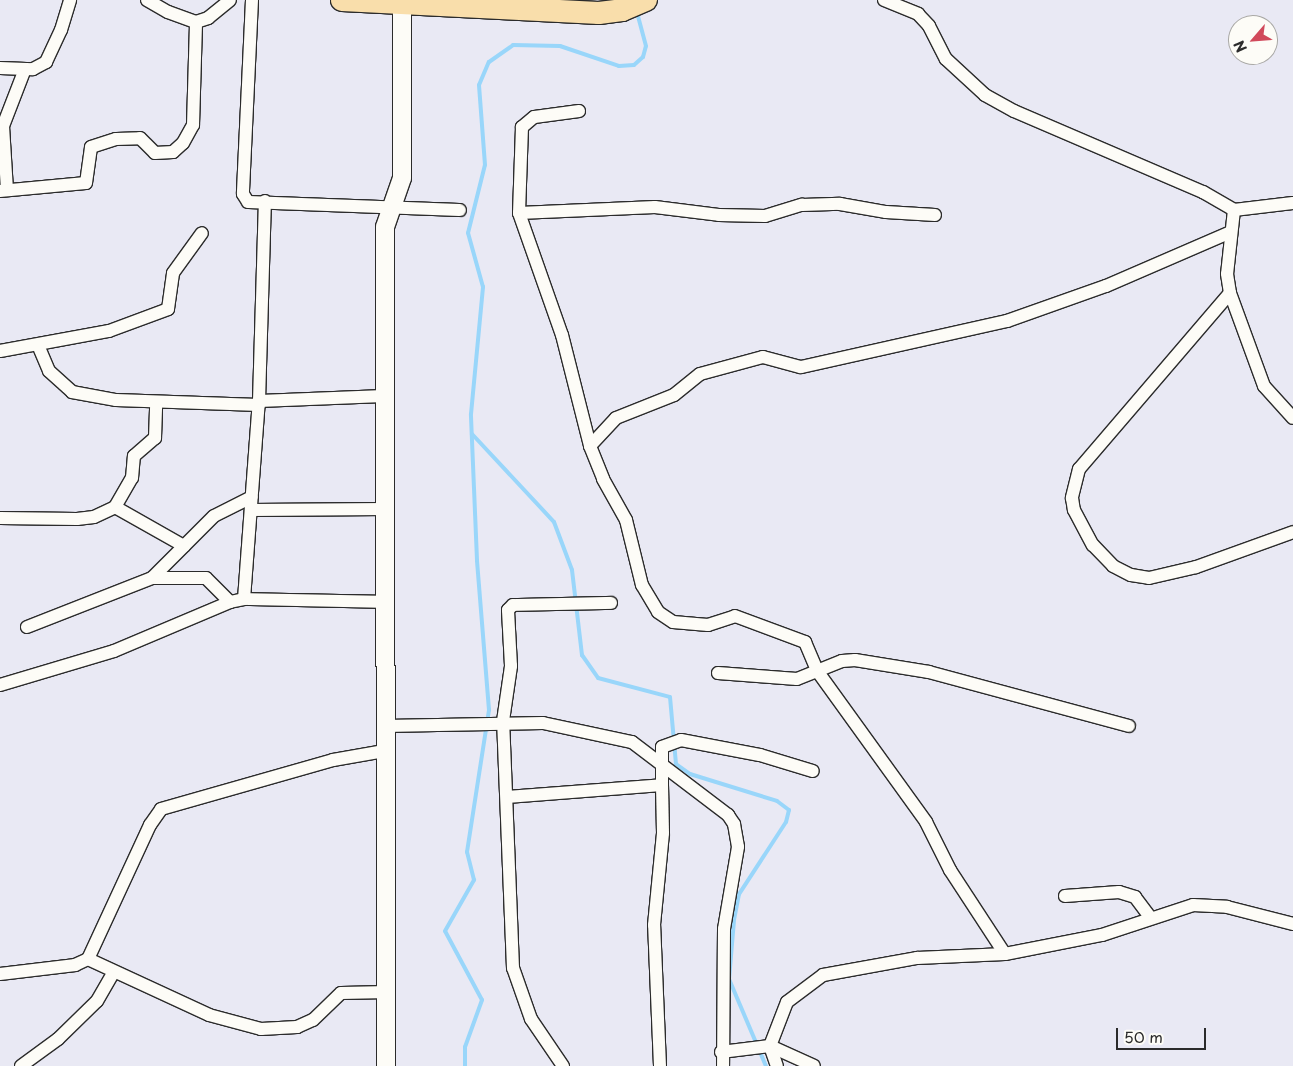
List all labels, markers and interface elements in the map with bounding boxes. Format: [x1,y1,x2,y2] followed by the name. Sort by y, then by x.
[1228,15,1278,65] north arrow
[1228,37,1252,56] text: N
[1118,1018,1208,1050] scale bar
[1124,1025,1163,1048] text: 50 m

